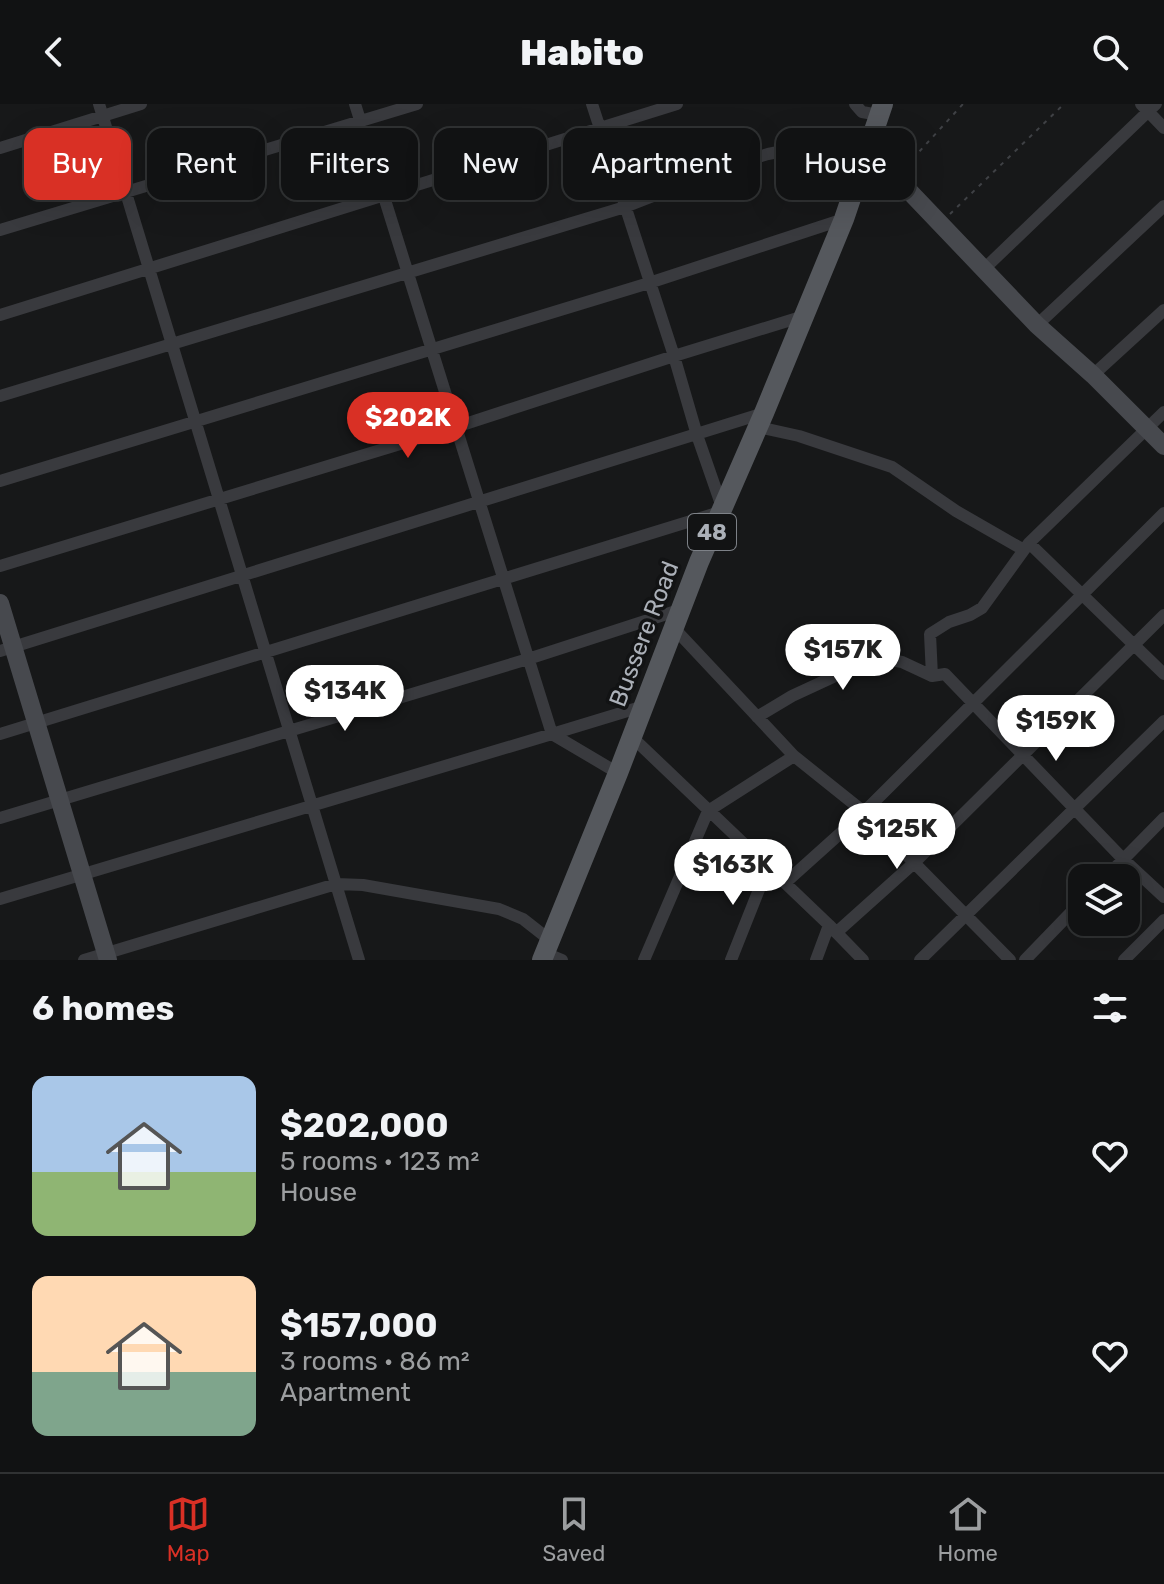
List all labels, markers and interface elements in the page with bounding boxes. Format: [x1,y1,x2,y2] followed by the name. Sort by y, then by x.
[32,30,76,74] icon: back
[1088,30,1132,74] icon: search
[520,31,644,74] text: Habito
[24,128,131,200] chip: Buy
[147,128,265,200] chip: Rent
[281,128,418,200] chip: Filters
[434,128,547,200] chip: New
[563,128,760,200] chip: Apartment
[776,128,915,200] chip: House
[352,392,464,460] pin: $202K
[365,402,451,433] text: $202K
[688,514,736,550] road number: 48
[603,557,685,711] street label: Bussere Road
[787,624,899,692] pin: $157K
[803,634,883,665] text: $157K
[289,665,401,733] pin: $134K
[304,675,386,706] text: $134K
[1000,695,1112,763] pin: $159K
[1016,705,1097,736] text: $159K
[841,803,953,871] pin: $125K
[856,813,938,844] text: $125K
[677,839,789,907] pin: $163K
[692,849,774,880] text: $163K
[1068,864,1140,936] map controls
[1068,864,1140,936] button: layers
[1088,986,1132,1030] icon: filters
[32,988,174,1029] text: 6 homes
[280,1105,449,1146] text: $202,000
[96,1108,192,1204] icon: home
[1088,1134,1132,1178] icon: heart
[280,1146,479,1177] text: 5 rooms · 123 m²
[280,1177,357,1208] text: House
[280,1305,438,1346] text: $157,000
[96,1308,192,1404] icon: home
[1088,1334,1132,1378] icon: heart
[280,1346,470,1377] text: 3 rooms · 86 m²
[280,1377,411,1408] text: Apartment
[166,1492,210,1567] tab: Map
[542,1492,605,1567] tab: Saved
[938,1492,998,1567] tab: Home

